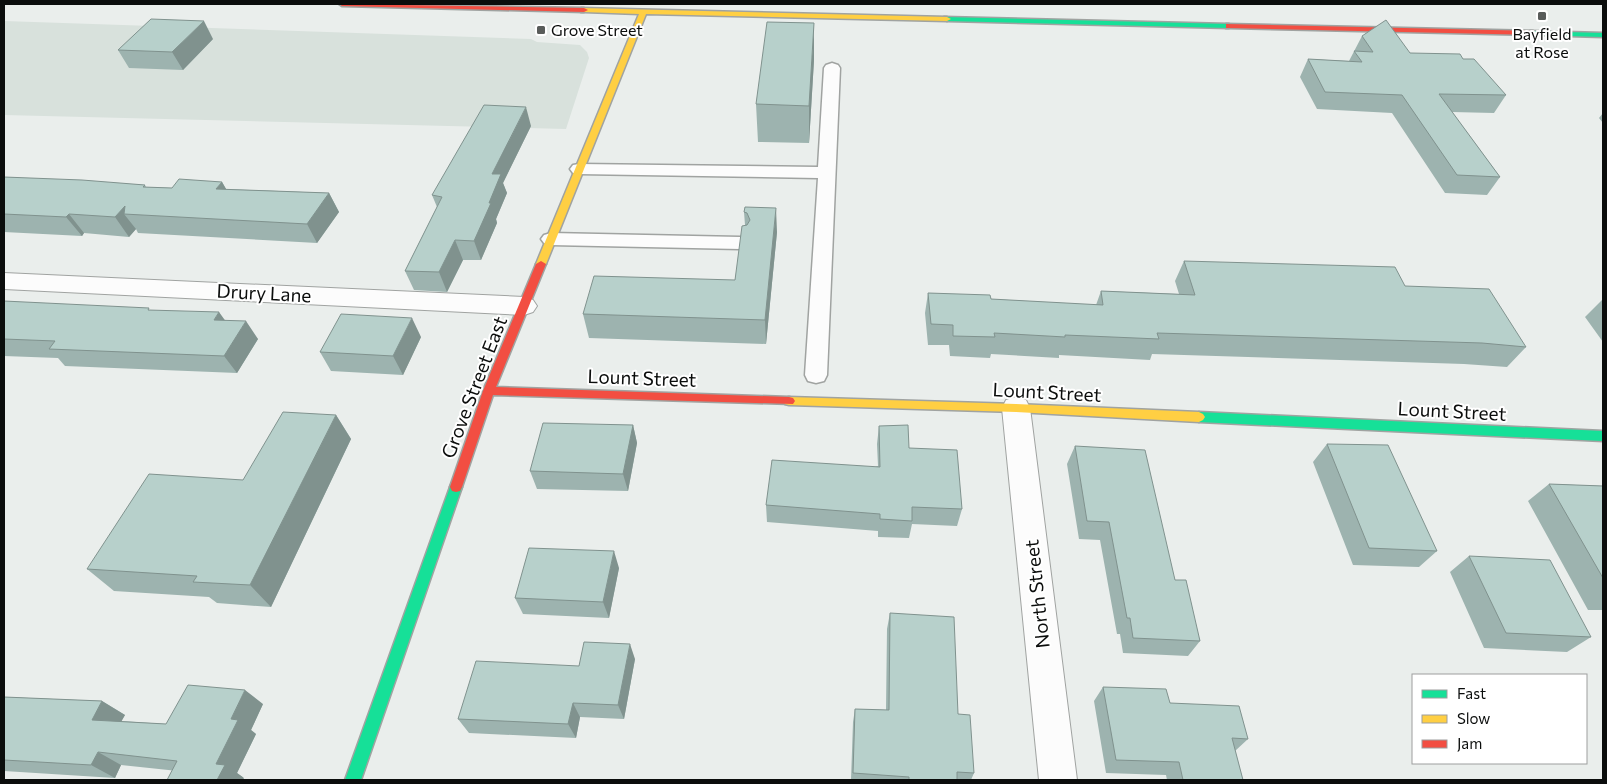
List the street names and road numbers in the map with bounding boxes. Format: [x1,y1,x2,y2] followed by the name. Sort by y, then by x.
[216,279,312,306] street label: Drury Lane
[436,312,511,461] street label: Grove Street East
[587,364,697,391] street label: Lount Street
[992,377,1102,406] street label: Lount Street
[1397,396,1507,425] street label: Lount Street
[1019,538,1054,650] street label: North Street

